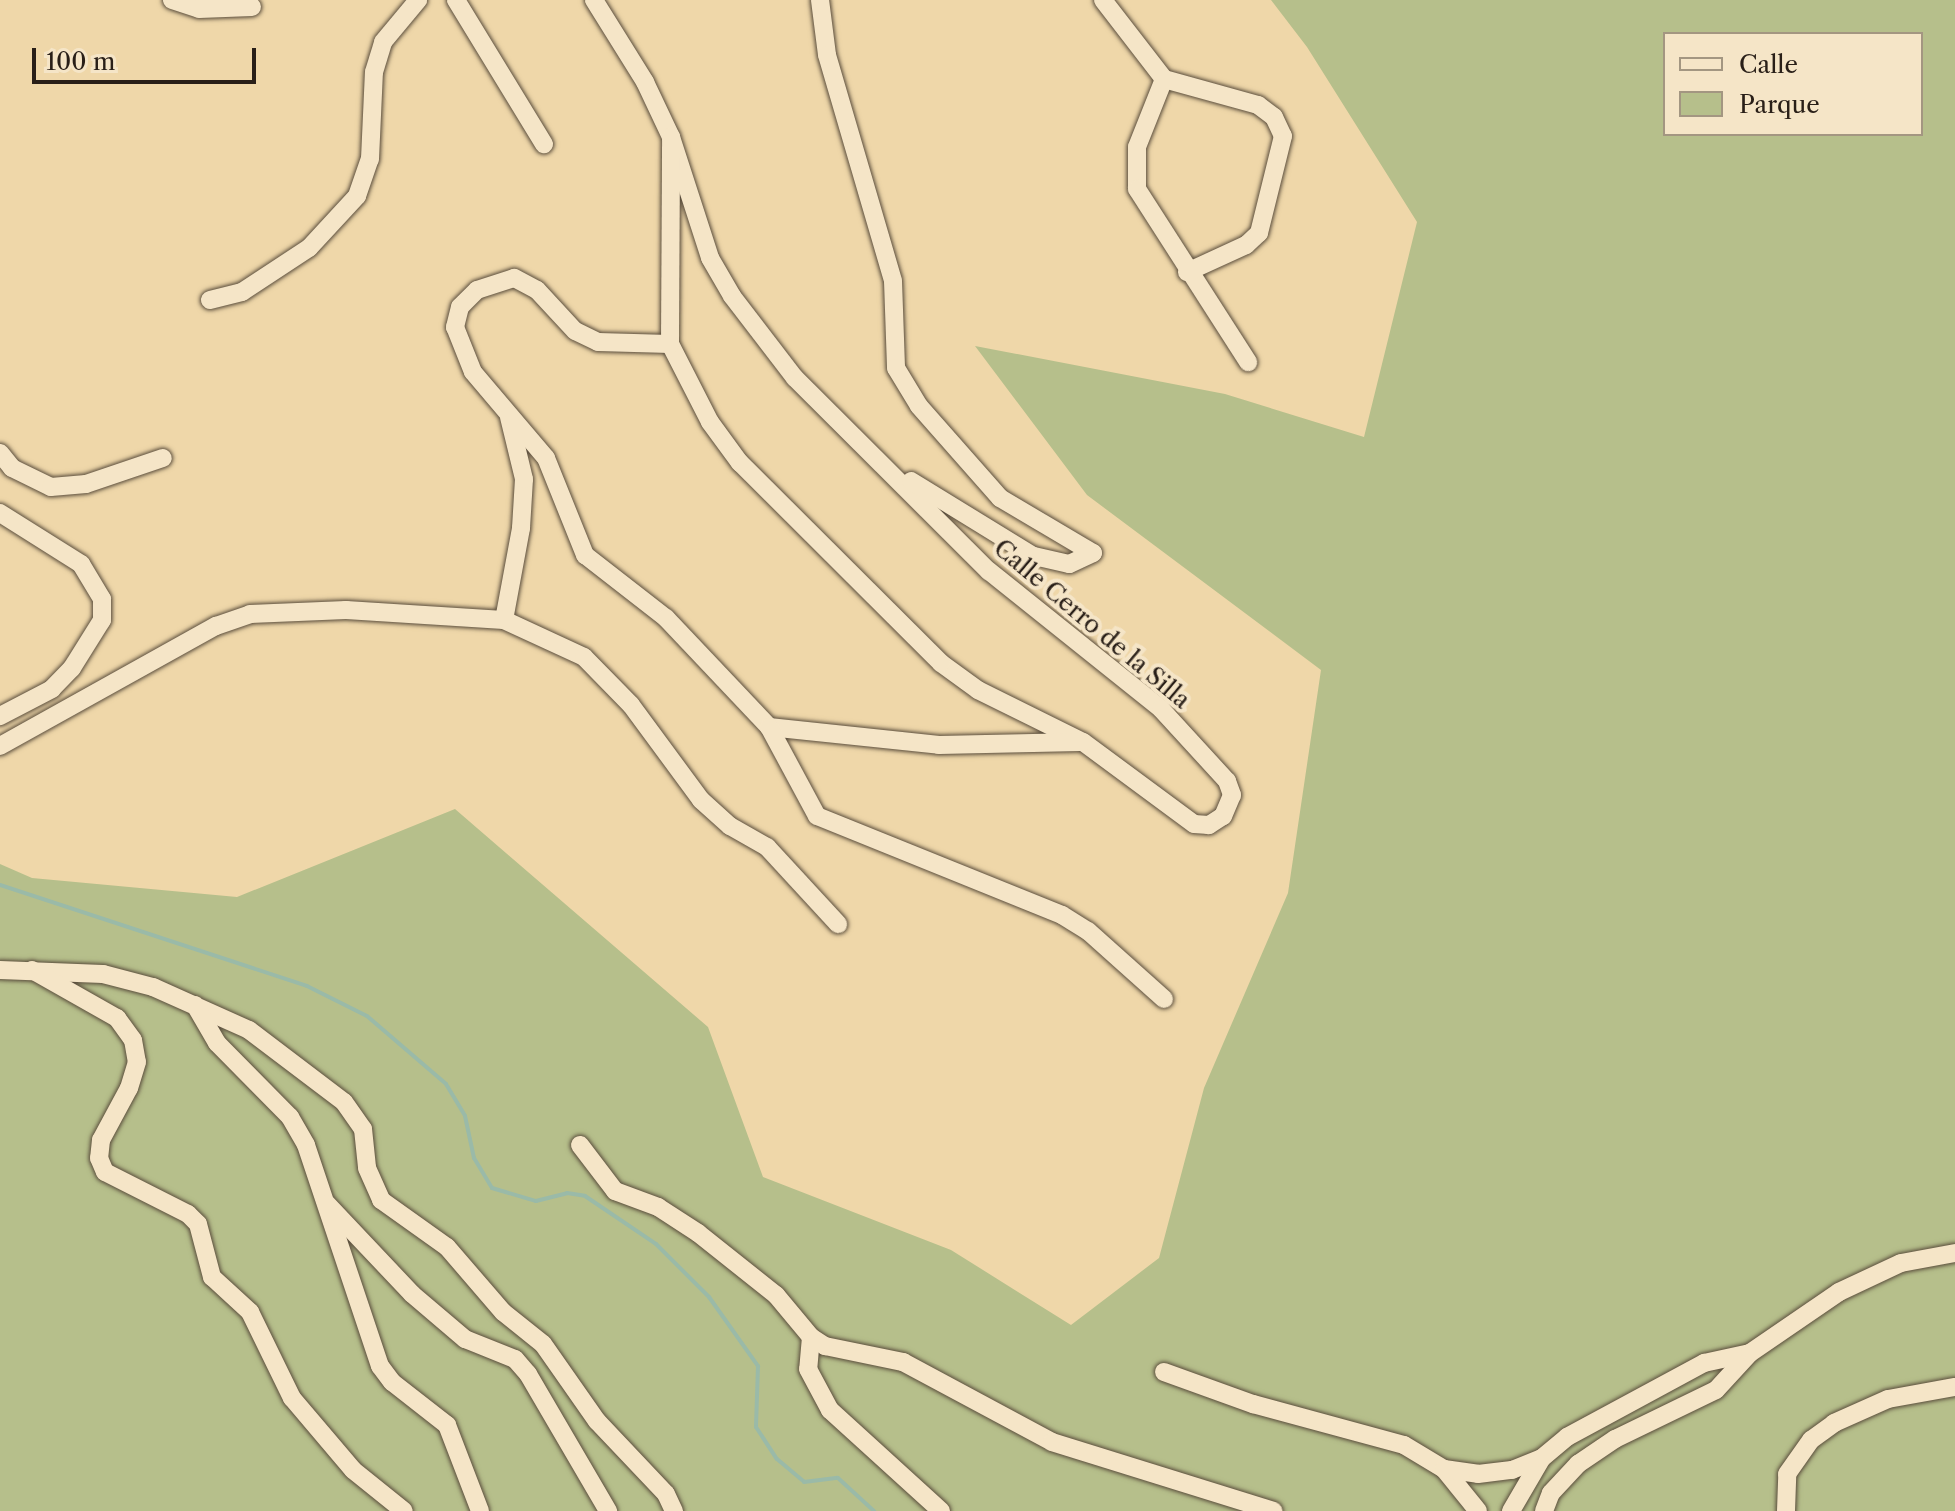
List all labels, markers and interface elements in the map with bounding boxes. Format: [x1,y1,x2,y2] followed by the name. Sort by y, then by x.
[36,32,260,82] scale bar
[1663,32,1923,136] legend
[46,47,115,76] text: 100 m
[1739,50,1798,79] text: Calle
[1739,90,1820,119] text: Parque
[988,533,1196,715] street label: Calle Cerro de la Silla

